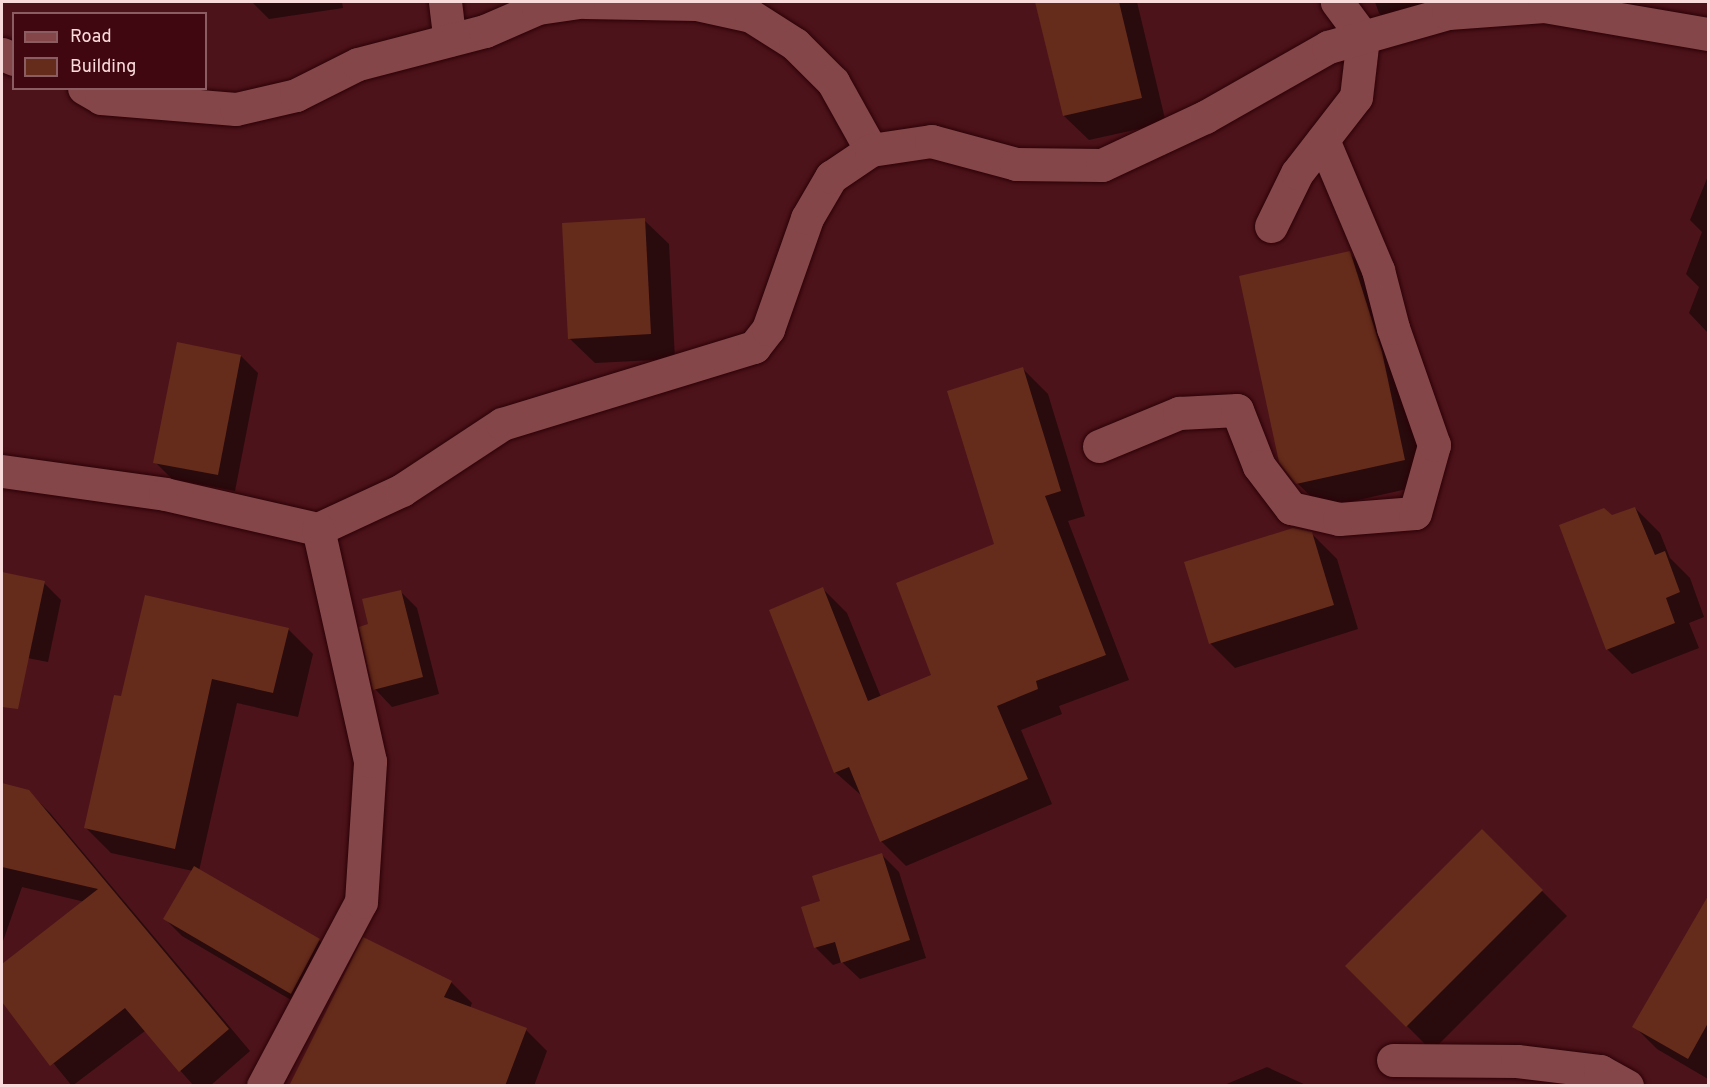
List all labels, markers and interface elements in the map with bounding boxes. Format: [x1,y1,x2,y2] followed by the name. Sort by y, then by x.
[12,12,207,90] legend
[70,26,112,49] text: Road
[70,56,136,79] text: Building

